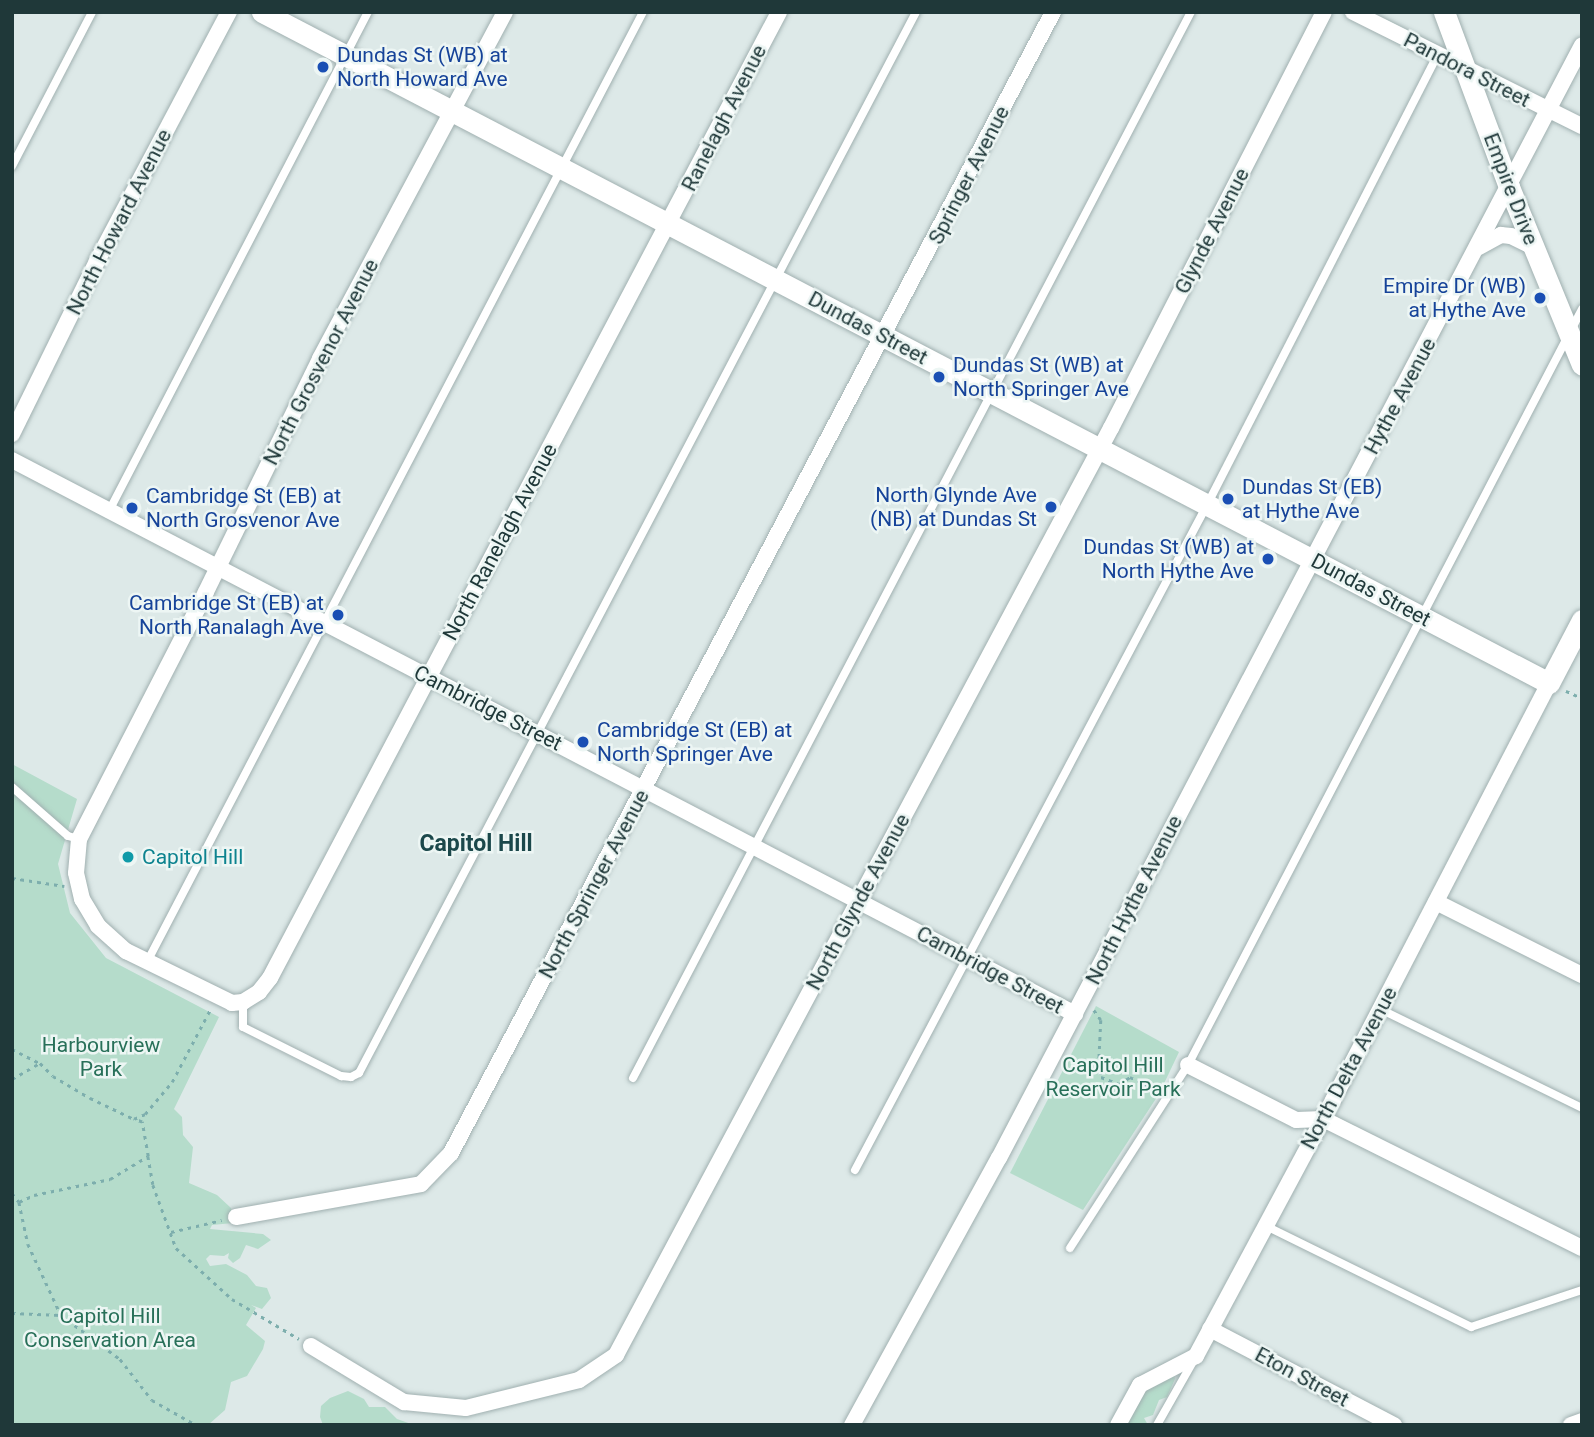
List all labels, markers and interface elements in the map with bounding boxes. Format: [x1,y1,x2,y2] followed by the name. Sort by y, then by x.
[1399,27,1535,113] street label: Pandora Street
[676,41,772,195] street label: Ranelagh Avenue
[337,42,508,92] place label: Dundas St (WB) at North Howard Ave
[315,59,331,75] marker: Dundas St (WB) at North Howard Ave
[923,102,1015,248] street label: Springer Avenue
[61,125,177,319] street label: North Howard Avenue
[1478,130,1544,248] street label: Empire Drive
[1169,164,1255,298] street label: Glynde Avenue
[258,255,384,469] street label: North Grosvenor Avenue
[1383,273,1526,323] place label: Empire Dr (WB) at Hythe Ave
[804,286,932,370] street label: Dundas Street
[1532,290,1548,306] marker: Empire Dr (WB) at Hythe Ave
[1359,333,1441,459] street label: Hythe Avenue
[953,352,1129,402] place label: Dundas St (WB) at North Springer Ave
[931,369,947,385] marker: Dundas St (WB) at North Springer Ave
[437,439,563,645] street label: North Ranelagh Avenue
[1242,474,1382,524] place label: Dundas St (EB) at Hythe Ave
[870,482,1037,532] place label: North Glynde Ave (NB) at Dundas St
[146,483,341,533] place label: Cambridge St (EB) at North Grosvenor Ave
[1220,491,1236,507] marker: Dundas St (EB) at Hythe Ave
[1043,499,1059,515] marker: North Glynde Ave (NB) at Dundas St
[124,500,140,516] marker: Cambridge St (EB) at North Grosvenor Ave
[1083,534,1254,584] place label: Dundas St (WB) at North Hythe Ave
[1307,548,1435,632] street label: Dundas Street
[1260,551,1276,567] marker: Dundas St (WB) at North Hythe Ave
[129,590,324,640] place label: Cambridge St (EB) at North Ranalagh Ave
[330,607,346,623] marker: Cambridge St (EB) at North Ranalagh Ave
[410,660,566,756] street label: Cambridge Street
[597,717,792,767] place label: Cambridge St (EB) at North Springer Ave
[575,734,591,750] marker: Cambridge St (EB) at North Springer Ave
[534,785,654,983] street label: North Springer Avenue
[801,810,915,994] street label: North Glynde Avenue
[1080,811,1188,989] street label: North Hythe Avenue
[419,830,533,858] district label: Capitol Hill
[142,844,243,870] place label: Capitol Hill
[120,849,136,865] marker: Capitol Hill
[912,921,1068,1019] street label: Cambridge Street
[1296,982,1402,1154] street label: North Delta Avenue
[42,1032,160,1082] park label: Harbourview Park
[1045,1052,1181,1102] park label: Capitol Hill Reservoir Park
[24,1303,196,1353] park label: Capitol Hill Conservation Area
[1251,1342,1353,1412] street label: Eton Street

